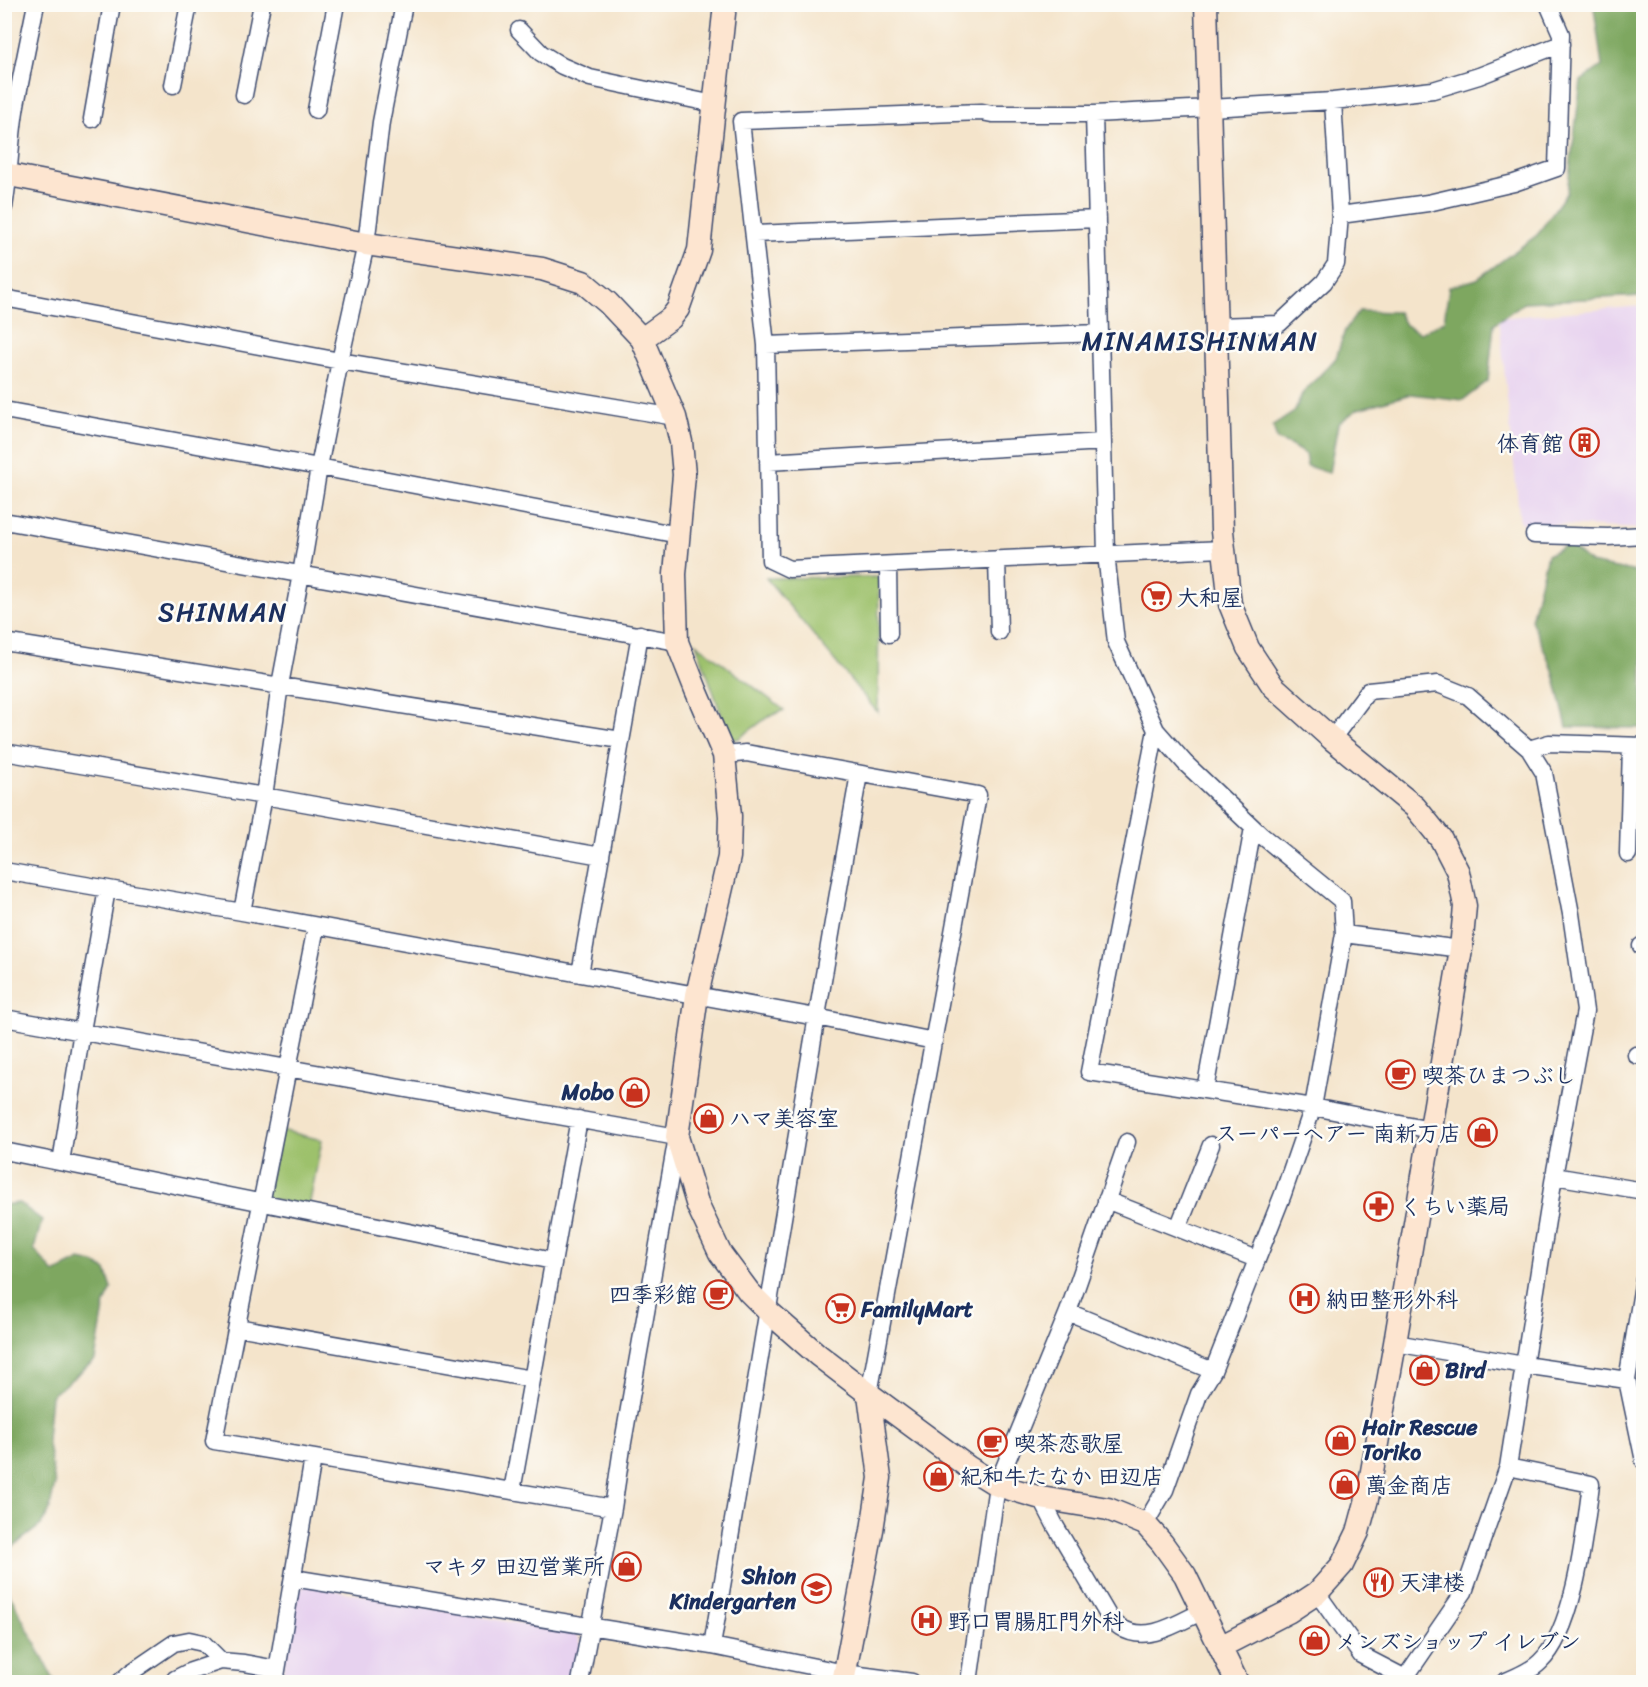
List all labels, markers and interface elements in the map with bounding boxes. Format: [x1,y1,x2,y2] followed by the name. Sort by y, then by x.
[1082,318,1318,364] district label: MINAMISHINMAN
[1497,424,1563,463] place label: 体育館
[1568,427,1600,459] building icon: 体育館
[1177,578,1243,617] place label: 大和屋
[1140,581,1172,613] supermarket icon: 大和屋
[158,589,288,635] district label: SHINMAN
[1422,1056,1576,1095] place label: 喫茶ひまつぶし
[1385,1059,1417,1091] cafe icon: 喫茶ひまつぶし
[561,1073,615,1112] place label: Mobo
[619,1076,651,1108] shop icon: Mobo
[729,1099,839,1138] place label: ハマ美容室
[692,1102,724,1134] shop icon: ハマ美容室
[1215,1114,1461,1153] place label: スーパーヘアー 南新万店
[1466,1117,1498,1149] shop icon: スーパーヘアー 南新万店
[1400,1187,1510,1226] place label: くちい薬局
[1363,1190,1395,1222] pharmacy icon: くちい薬局
[609,1275,697,1314] place label: 四季彩館
[702,1278,734,1310] cafe icon: 四季彩館
[1326,1280,1458,1319] place label: 納田整形外科
[1289,1283,1321,1315] hospital icon: 納田整形外科
[860,1290,973,1329] place label: FamilyMart
[824,1293,856,1325] supermarket icon: FamilyMart
[1445,1351,1488,1390] place label: Bird
[1408,1354,1440,1386] shop icon: Bird
[1361,1408,1478,1472] place label: Hair Rescue Toriko
[1014,1424,1124,1463] place label: 喫茶恋歌屋
[1325,1424,1357,1456] shop icon: Hair Rescue Toriko
[977,1427,1009,1459] cafe icon: 喫茶恋歌屋
[960,1457,1164,1496] place label: 紀和牛たなか 田辺店
[923,1460,955,1492] shop icon: 紀和牛たなか 田辺店
[1365,1466,1453,1505] place label: 萬金商店
[1328,1469,1360,1501] shop icon: 萬金商店
[423,1547,605,1586] place label: マキタ 田辺営業所
[610,1550,642,1582] shop icon: マキタ 田辺営業所
[669,1557,796,1621] place label: Shion Kindergarten
[1399,1563,1465,1602] place label: 天津楼
[1362,1566,1394,1598] restaurant icon: 天津楼
[801,1573,833,1605] school or university icon: Shion Kindergarten
[948,1602,1124,1641] place label: 野口胃腸肛門外科
[911,1605,943,1637] hospital icon: 野口胃腸肛門外科
[1335,1622,1581,1661] place label: メンズショップ イレブン
[1298,1625,1330,1657] shop icon: メンズショップ イレブン

